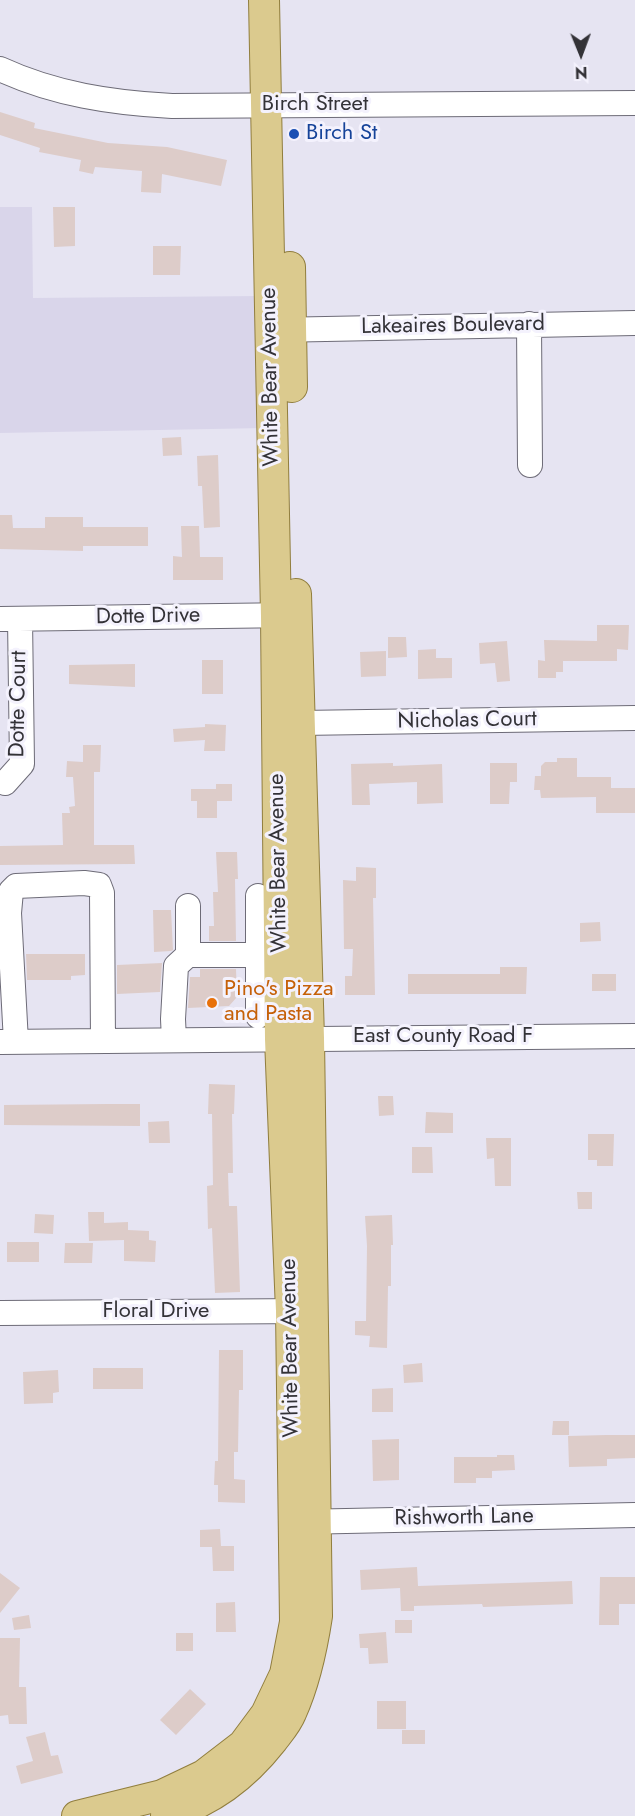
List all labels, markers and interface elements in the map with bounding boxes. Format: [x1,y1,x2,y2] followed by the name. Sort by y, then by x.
[551,24,611,84] north arrow
[575,61,588,84] text: N
[262,92,368,118] street label: Birch Street
[306,121,377,147] place label: Birch St
[287,127,301,141] marker: Birch St
[256,287,286,467] street label: White Bear Avenue
[361,311,545,341] street label: Lakeaires Boulevard
[96,603,200,631] street label: Dotte Drive
[5,650,33,758] street label: Dotte Court
[397,707,537,735] street label: Nicholas Court
[264,773,294,953] street label: White Bear Avenue
[224,977,333,1028] place label: Pino's Pizza and Pasta
[205,996,219,1010] marker: Pino's Pizza and Pasta
[353,1024,533,1050] street label: East County Road F
[276,1258,306,1438] street label: White Bear Avenue
[103,1299,209,1325] street label: Floral Drive
[394,1504,534,1532] street label: Rishworth Lane

